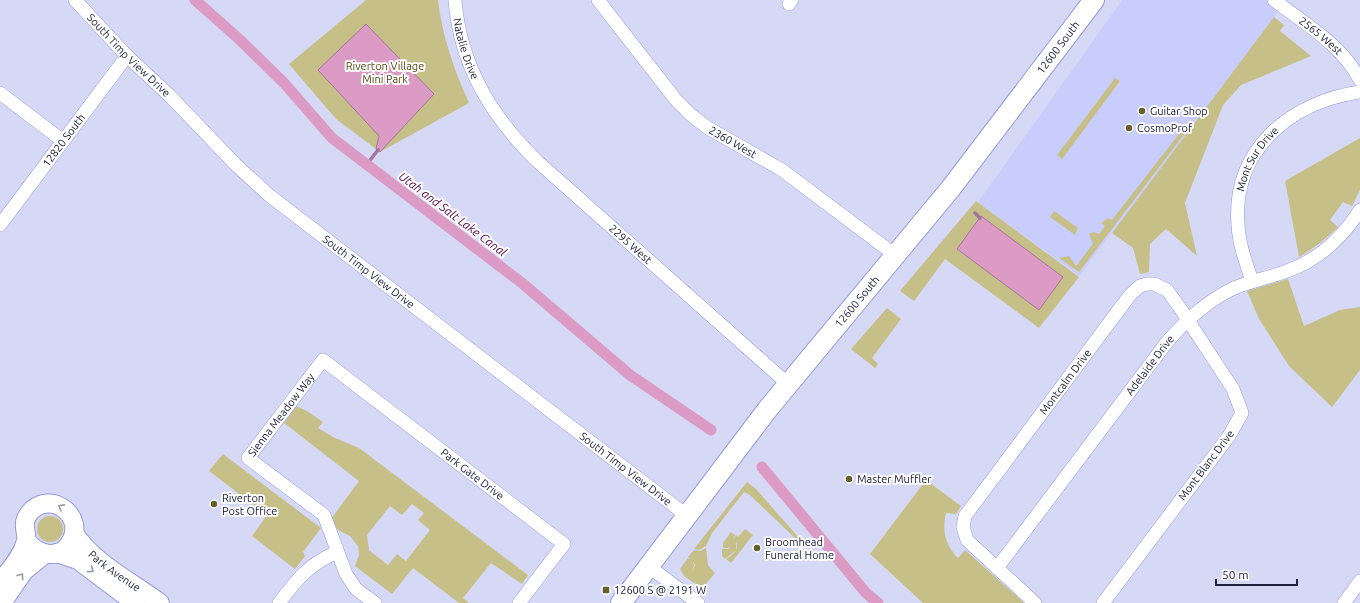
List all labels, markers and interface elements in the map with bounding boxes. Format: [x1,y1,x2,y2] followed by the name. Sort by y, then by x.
[85,11,173,99] street label: South Timp View Drive
[1297,14,1345,58] street label: 2565 West
[451,17,481,81] street label: Natalie Drive
[1034,19,1082,76] street label: 12600 South
[346,60,424,85] park label: Riverton Village Mini Park
[1150,105,1208,117] place label: Guitar Shop
[1137,106,1147,116] marker: Guitar Shop
[40,112,87,169] street label: 12820 South
[1137,122,1193,134] place label: CosmoProf
[1124,123,1134,133] marker: CosmoProf
[707,124,759,161] street label: 2360 West
[1234,124,1281,192] street label: Mont Sur Drive
[397,169,510,259] water label: Utah and Salt Lake Canal
[607,222,655,267] street label: 2295 West
[320,233,417,311] street label: South Timp View Drive
[832,273,882,329] street label: 12600 South
[1123,333,1176,397] street label: Adelaide Drive
[1037,347,1093,417] street label: Montcalm Drive
[245,370,317,459] street label: Sienna Meadow Way
[1176,428,1236,502] street label: Mont Blanc Drive
[578,430,674,508] street label: South Timp View Drive
[438,446,506,502] street label: Park Gate Drive
[857,473,932,485] place label: Master Muffler
[844,474,854,484] marker: Master Muffler
[222,492,277,517] place label: Riverton Post Office
[209,499,219,509] marker: Riverton Post Office
[58,505,65,512] one-way arrow
[765,536,834,561] place label: Broomhead Funeral Home
[752,543,762,553] marker: Broomhead Funeral Home
[86,548,143,594] street label: Park Avenue
[1216,561,1297,587] scale bar
[87,565,94,572] one-way arrow
[1222,568,1249,581] text: 50 m
[16,573,23,580] one-way arrow
[614,584,706,596] place label: 12600 S @ 2191 W
[601,585,611,595] marker: 12600 S @ 2191 W

